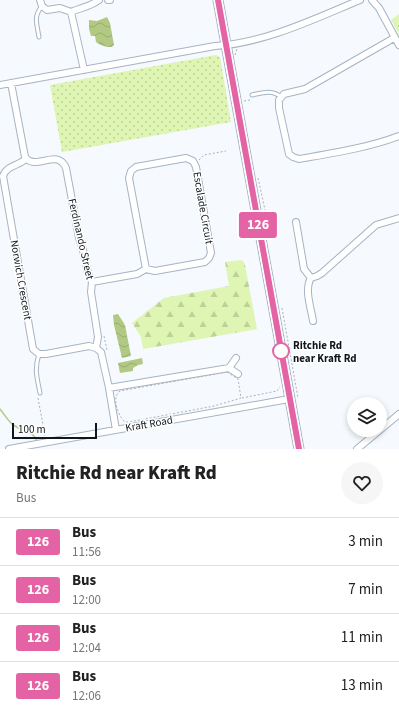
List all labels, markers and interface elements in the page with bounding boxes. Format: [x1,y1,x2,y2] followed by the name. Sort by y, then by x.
[189,171,217,246] street label: Escalade Circuit
[64,197,98,281] street label: Ferdinando Street
[235,212,281,238] line badge: 126
[247,215,269,235] text: 126
[7,239,35,321] street label: Norwich Crescent
[293,338,357,366] place label: Ritchie Rd near Kraft Rd
[272,342,290,360] marker: Ritchie Rd near Kraft Rd
[347,397,387,437] map controls
[347,397,387,437] button: layers
[124,412,174,436] street label: Kraft Road
[12,421,97,440] scale bar
[18,422,46,437] text: 100 m
[16,460,217,487] text: Ritchie Rd near Kraft Rd
[341,462,383,504] button: heart
[16,489,36,507] text: Bus
[72,522,96,543] text: Bus
[348,531,383,552] text: 3 min
[27,532,49,552] text: 126
[72,543,101,561] text: 11:56
[72,570,96,591] text: Bus
[348,579,383,600] text: 7 min
[27,580,49,600] text: 126
[72,591,101,609] text: 12:00
[72,618,96,639] text: Bus
[341,627,383,648] text: 11 min
[27,628,49,648] text: 126
[72,639,101,657] text: 12:04
[72,666,96,687] text: Bus
[341,675,383,696] text: 13 min
[27,676,49,696] text: 126
[72,687,101,705] text: 12:06

